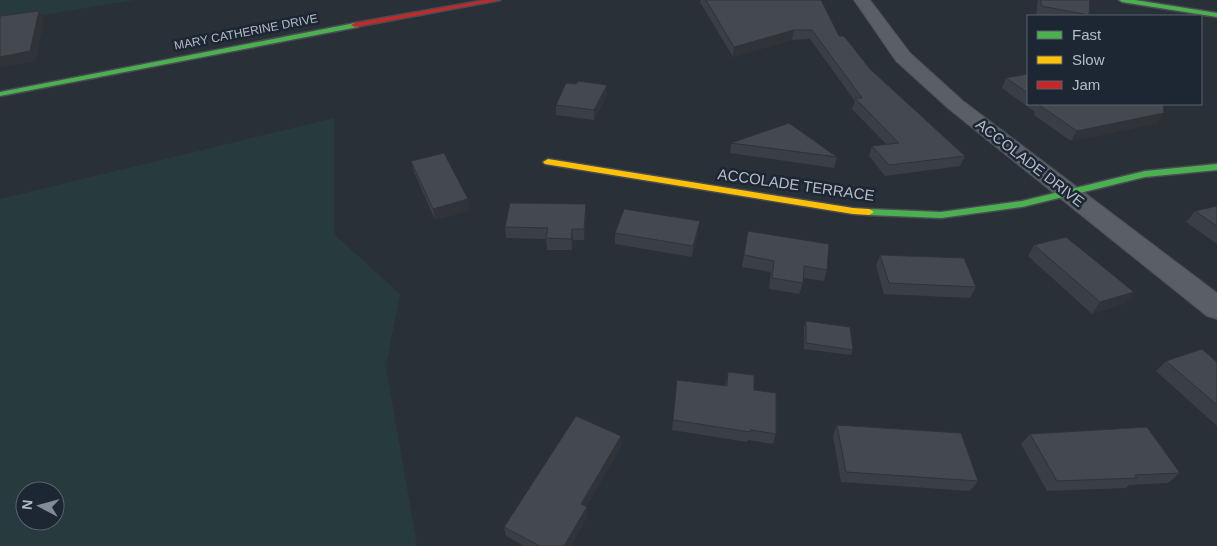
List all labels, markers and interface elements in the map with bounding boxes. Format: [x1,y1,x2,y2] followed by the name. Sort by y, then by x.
[173,11,319,53] street label: MARY CATHERINE DRIVE
[1027,15,1202,105] legend
[1072,26,1102,43] text: Fast
[1072,51,1105,68] text: Slow
[1072,76,1100,93] text: Jam
[973,115,1088,210] street label: ACCOLADE DRIVE
[717,165,876,204] street label: ACCOLADE TERRACE
[15,481,65,531] north arrow
[19,499,36,511] text: N

